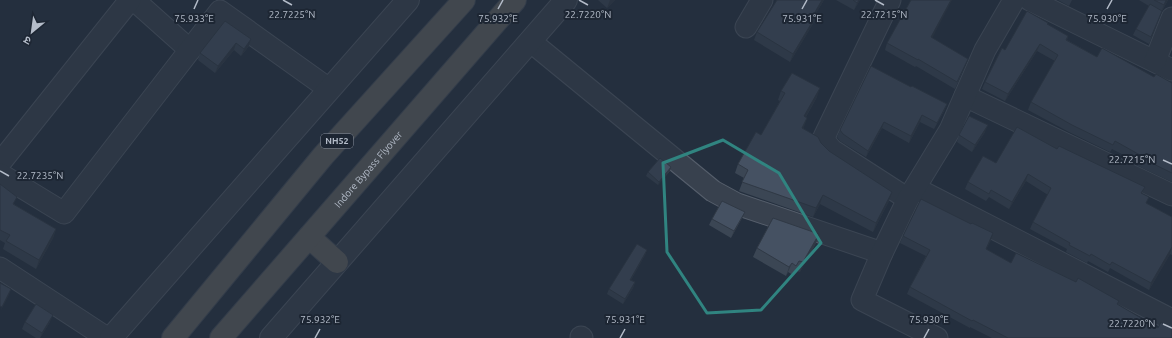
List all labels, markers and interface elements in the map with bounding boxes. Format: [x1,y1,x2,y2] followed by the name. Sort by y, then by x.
[269,9,315,20] text: 22.7225°N
[565,9,611,20] text: 22.7220°N
[861,9,907,20] text: 22.7215°N
[12,12,52,52] north arrow
[174,13,214,24] text: 75.933°E
[478,13,518,24] text: 75.932°E
[782,13,822,24] text: 75.931°E
[1087,13,1127,24] text: 75.930°E
[21,34,33,48] text: उ
[332,129,405,210] street label: Indore Bypass Flyover
[321,134,353,148] road number: NH52
[1109,154,1155,165] text: 22.7215°N
[17,170,63,181] text: 22.7235°N
[300,314,340,325] text: 75.932°E
[605,314,645,325] text: 75.931°E
[909,314,949,325] text: 75.930°E
[1109,318,1155,329] text: 22.7220°N

